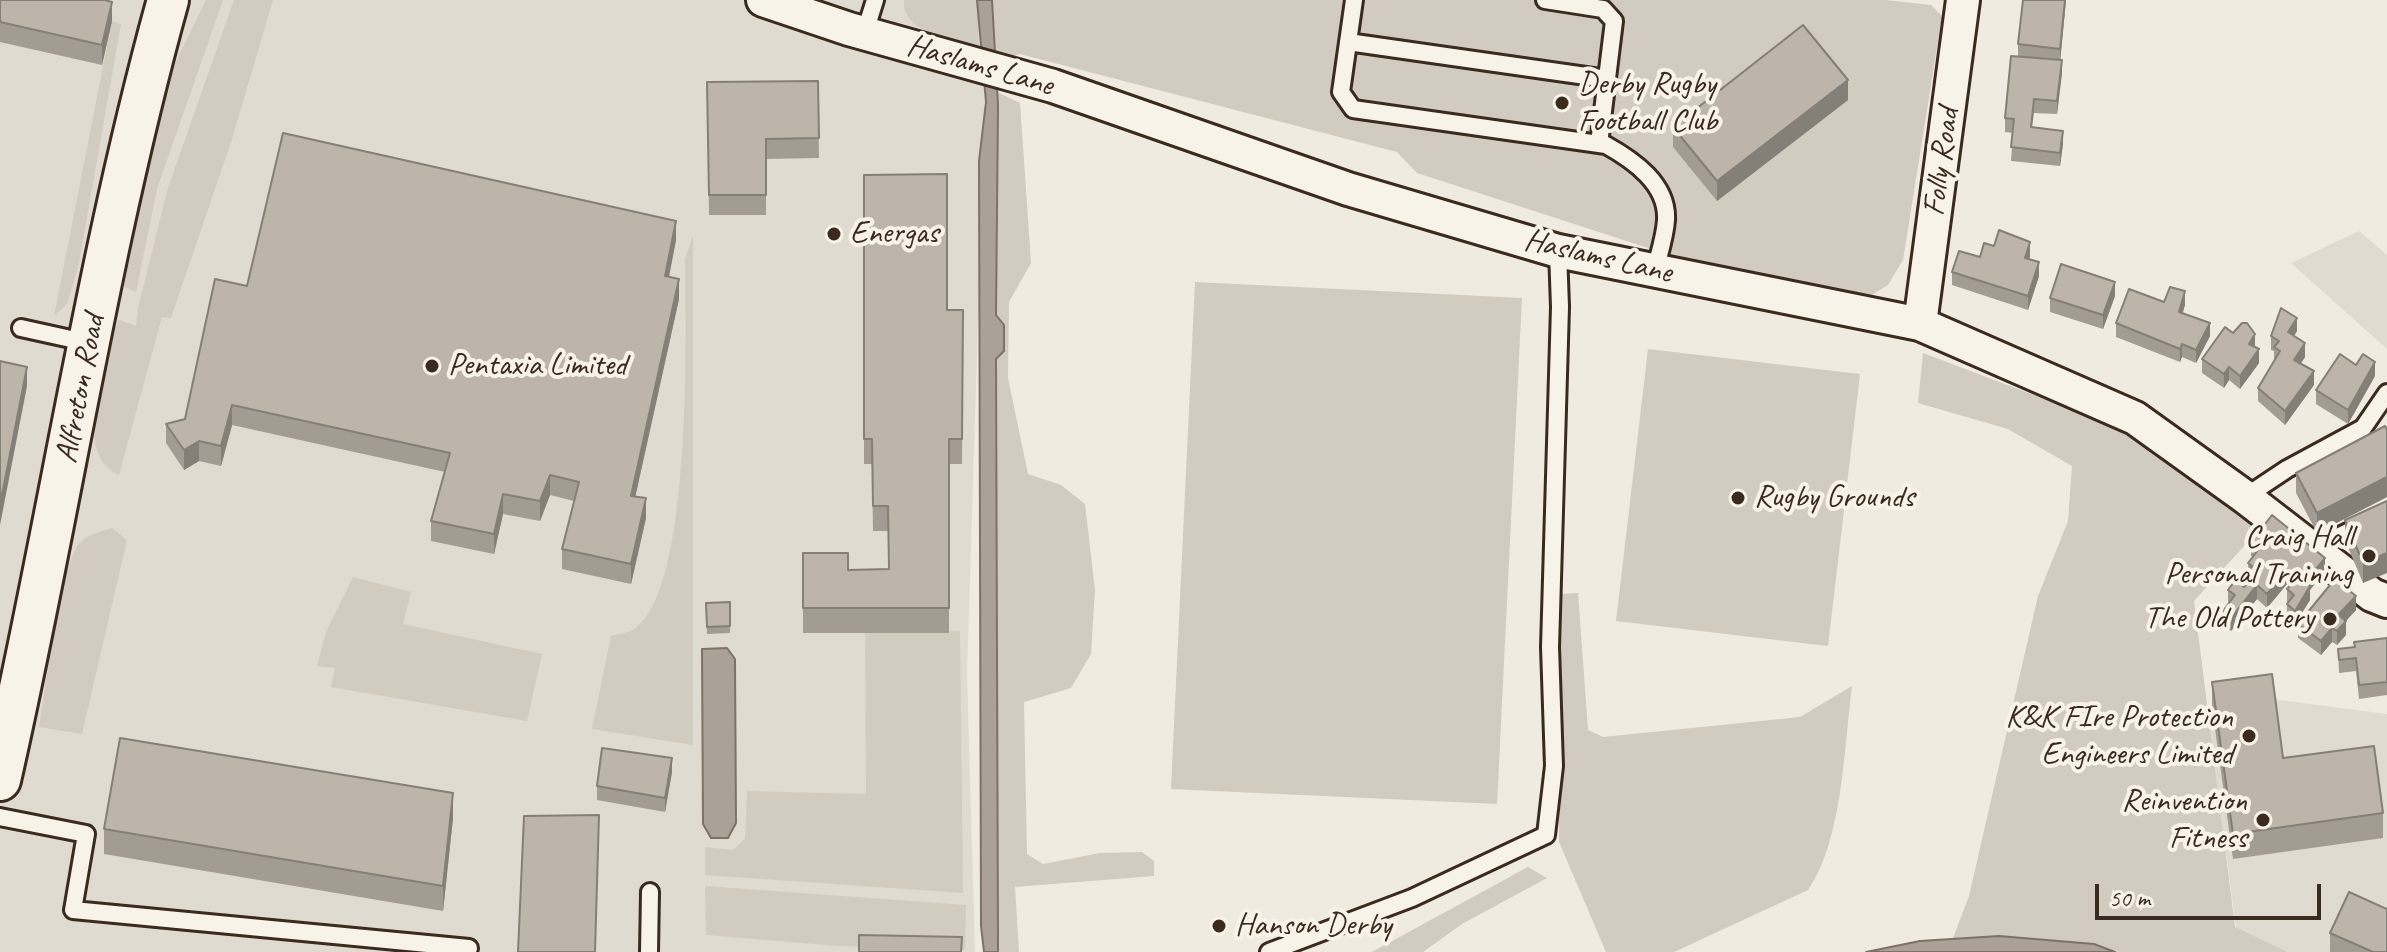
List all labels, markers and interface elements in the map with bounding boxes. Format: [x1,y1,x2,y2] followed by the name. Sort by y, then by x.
[903,27,1057,105] street label: Haslams Lane
[1578,66,1717,141] place label: Derby Rugby Football Club
[1553,94,1571,112] marker: Derby Rugby Football Club
[1915,106,1969,218] street label: Folly Road
[850,215,938,253] place label: Energas
[1521,221,1675,293] street label: Haslams Lane
[825,225,843,243] marker: Energas
[48,312,114,466] street label: Alfreton Road
[448,347,627,385] place label: Pentaxia Limited
[423,357,441,375] marker: Pentaxia Limited
[1754,479,1914,517] place label: Rugby Grounds
[1729,489,1747,507] marker: Rugby Grounds
[2164,519,2353,594] place label: Craig Hall Personal Training
[2360,547,2378,565] marker: Craig Hall Personal Training
[2144,600,2314,638] place label: The Old Pottery
[2321,610,2339,628] marker: The Old Pottery
[2005,699,2233,774] place label: K&K FIre Protection Engineers Limited
[2240,727,2258,745] marker: K&K FIre Protection Engineers Limited
[2122,783,2247,858] place label: Reinvention Fitness
[2254,811,2272,829] marker: Reinvention Fitness
[2099,868,2325,918] scale bar
[2109,883,2150,913] text: 50 m
[1235,907,1391,945] place label: Hanson Derby
[1210,917,1228,935] marker: Hanson Derby

